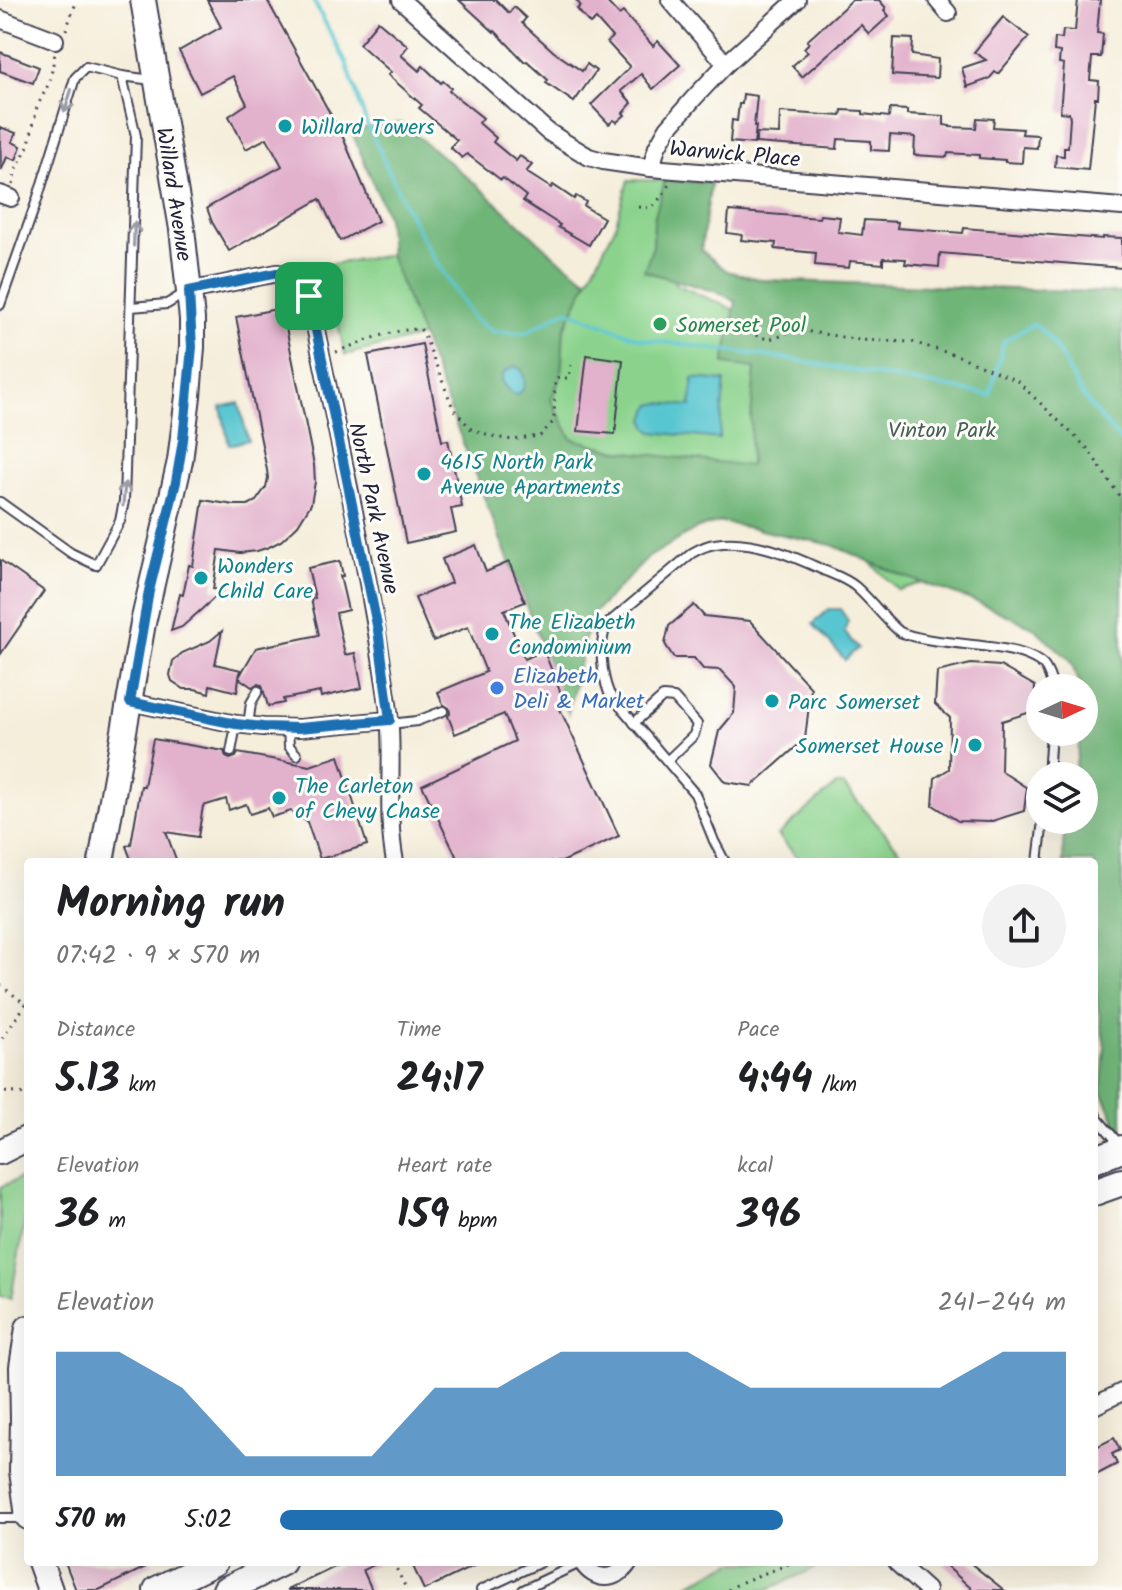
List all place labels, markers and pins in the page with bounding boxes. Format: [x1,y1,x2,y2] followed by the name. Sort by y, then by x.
[301,111,435,146] place label: Willard Towers
[276,117,294,135] marker: Willard Towers
[275,262,343,330] pin
[676,309,807,344] place label: Somerset Pool
[651,315,669,333] marker: Somerset Pool
[440,446,621,506] place label: 4615 North Park Avenue Apartments
[415,465,433,483] marker: 4615 North Park Avenue Apartments
[217,550,313,610] place label: Wonders Child Care
[192,569,210,587] marker: Wonders Child Care
[508,606,636,666] place label: The Elizabeth Condominium
[483,625,501,643] marker: The Elizabeth Condominium
[513,660,645,720] place label: Elizabeth Deli & Market
[488,679,506,697] marker: Elizabeth Deli & Market
[788,686,921,721] place label: Parc Somerset
[763,692,781,710] marker: Parc Somerset
[796,730,959,765] place label: Somerset House I
[966,736,984,754] marker: Somerset House I
[295,770,440,830] place label: The Carleton of Chevy Chase
[270,789,288,807] marker: The Carleton of Chevy Chase

